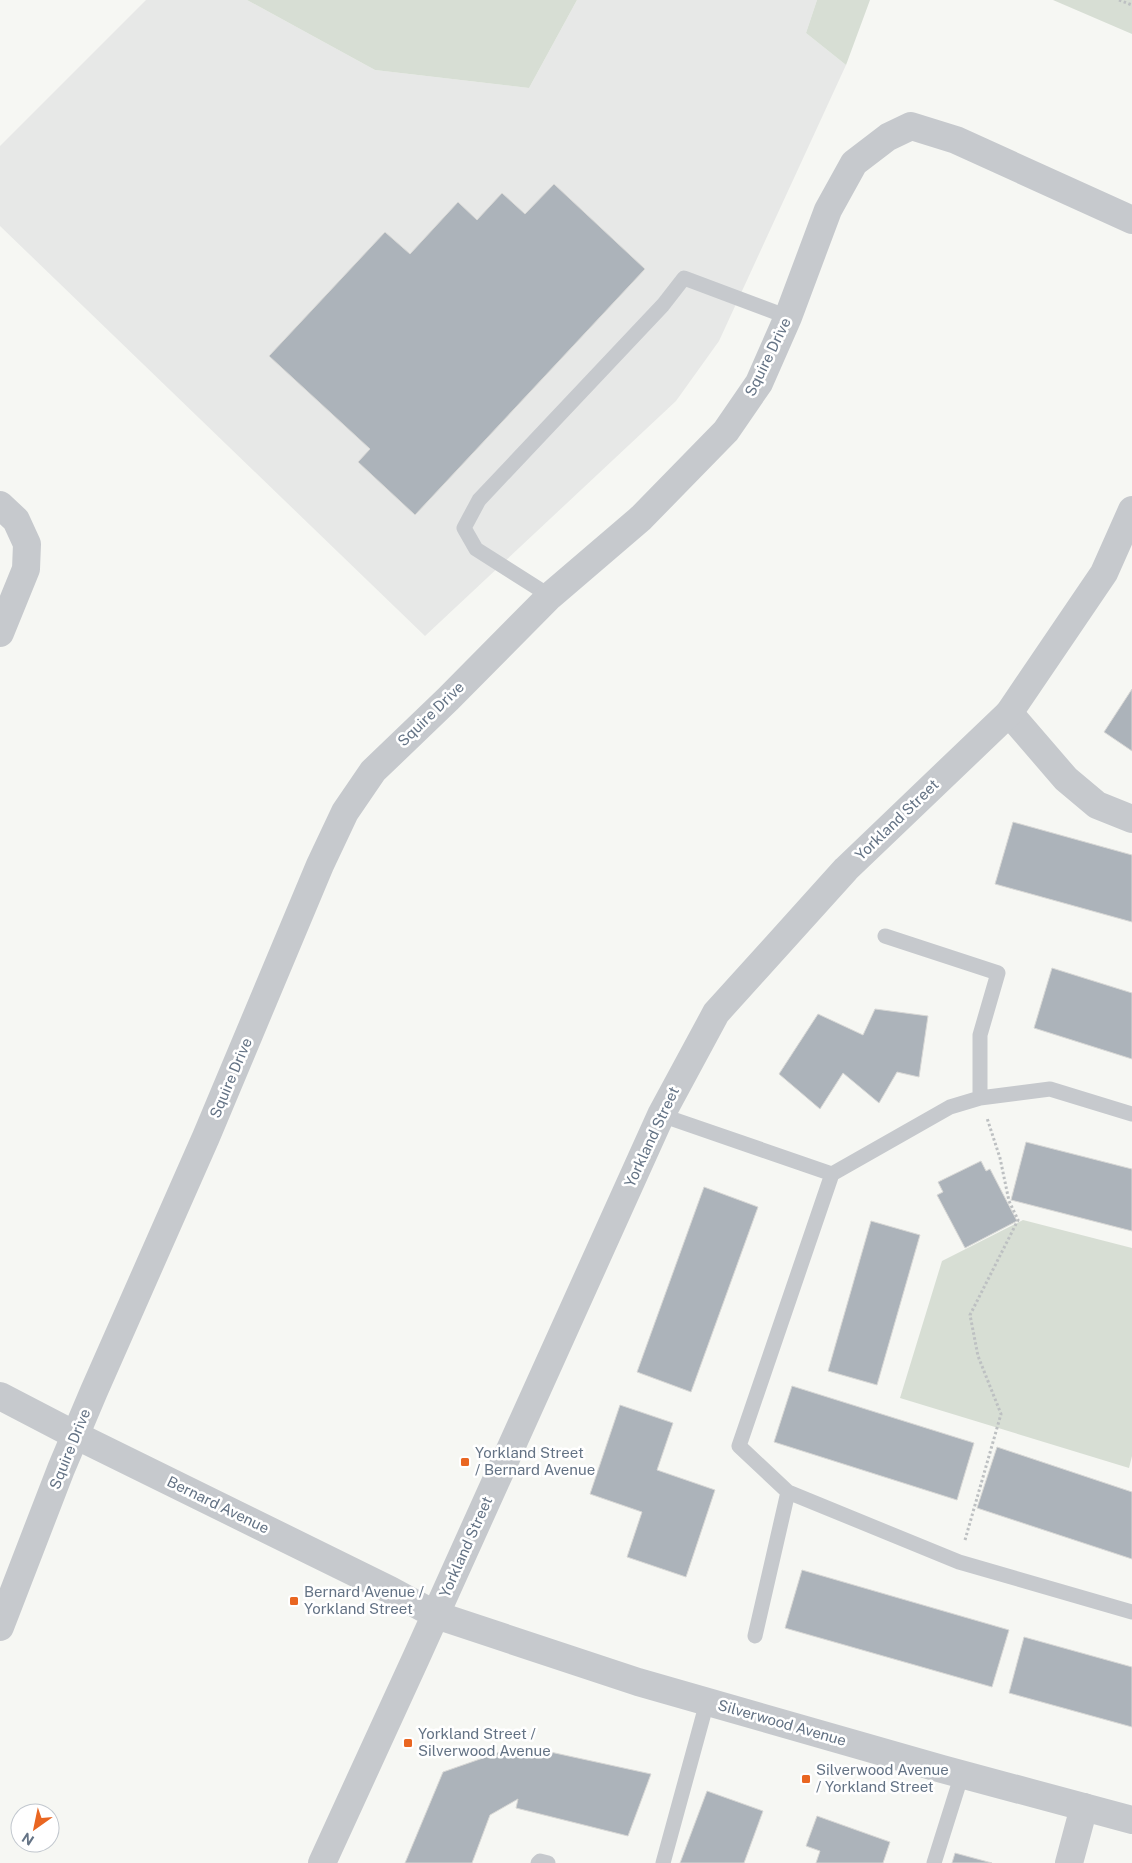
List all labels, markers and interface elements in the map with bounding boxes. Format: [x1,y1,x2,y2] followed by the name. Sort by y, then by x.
[741,315,794,399] street label: Squire Drive
[394,678,467,749] street label: Squire Drive
[852,776,942,864] street label: Yorkland Street
[206,1035,255,1120] street label: Squire Drive
[621,1084,682,1190] street label: Yorkland Street
[46,1406,93,1492] street label: Squire Drive
[475,1444,595,1478] place label: Yorkland Street / Bernard Avenue
[459,1456,471,1468] marker: Yorkland Street / Bernard Avenue
[164,1473,272,1537] street label: Bernard Avenue
[436,1494,495,1600] street label: Yorkland Street
[304,1583,425,1617] place label: Bernard Avenue / Yorkland Street
[288,1595,300,1607] marker: Bernard Avenue / Yorkland Street
[716,1696,848,1749] street label: Silverwood Avenue
[418,1725,551,1759] place label: Yorkland Street / Silverwood Avenue
[402,1737,414,1749] marker: Yorkland Street / Silverwood Avenue
[816,1761,949,1795] place label: Silverwood Avenue / Yorkland Street
[800,1773,812,1785] marker: Silverwood Avenue / Yorkland Street
[10,1803,60,1853] north arrow
[19,1829,37,1849] text: N

